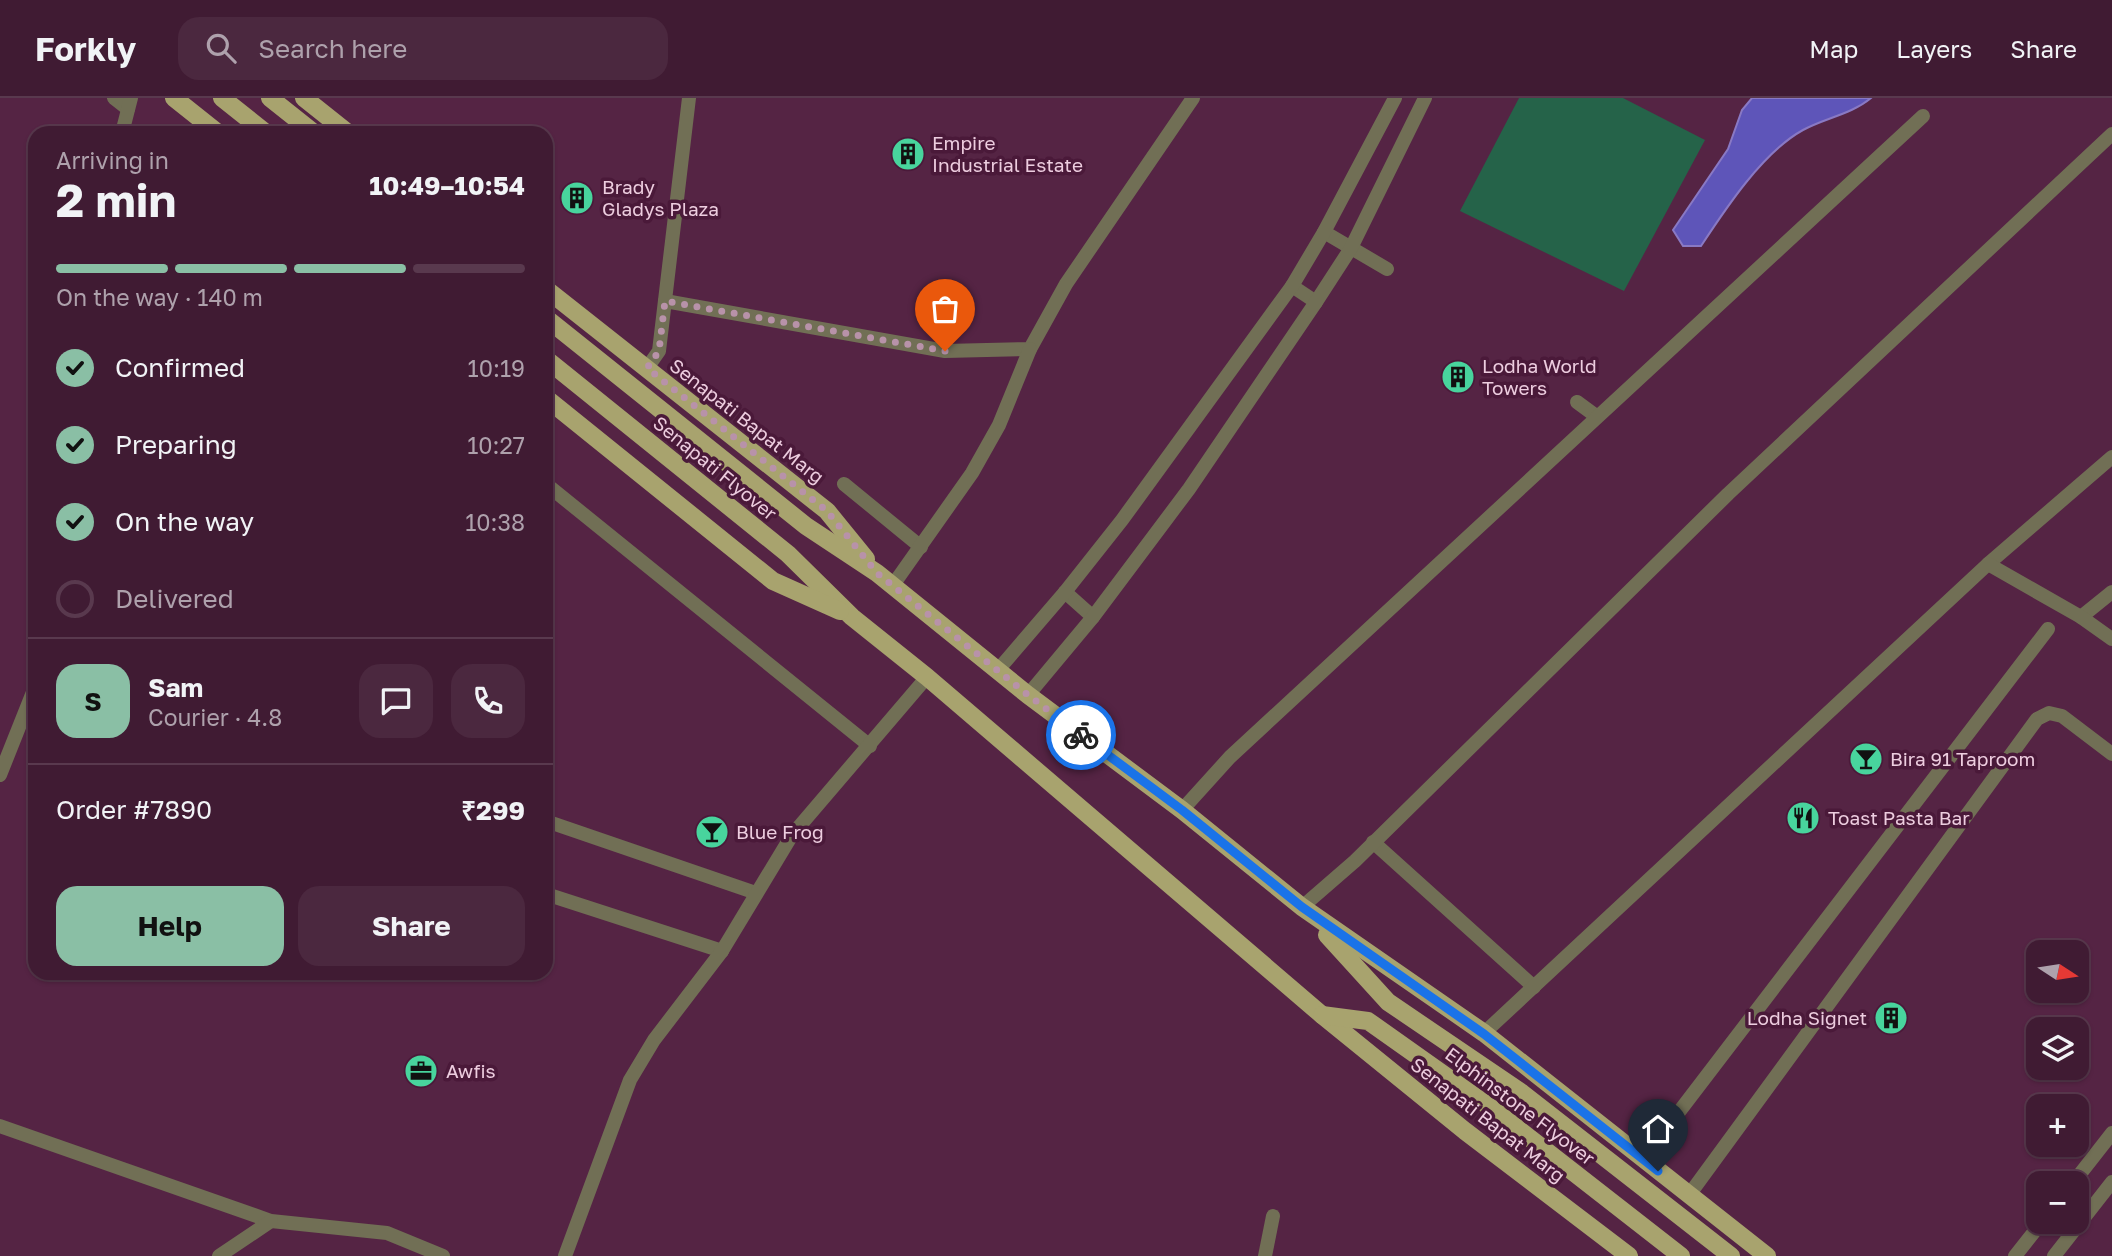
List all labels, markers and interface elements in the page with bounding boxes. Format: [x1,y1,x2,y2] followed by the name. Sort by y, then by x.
[178,17,668,80] search box
[35,29,136,68] text: Forkly
[202,29,240,67] icon: search
[258,33,407,64] text: Search here
[1809,34,1858,63] text: Map
[1896,34,1972,63] text: Layers
[2010,34,2077,63] text: Share
[932,131,1083,176] place label: Empire Industrial Estate
[889,135,927,173] building icon: Empire Industrial Estate
[56,146,169,174] text: Arriving in
[369,170,525,201] text: 10:49–10:54
[56,172,176,227] text: 2 min
[602,175,719,220] place label: Brady Gladys Plaza
[558,179,596,217] building icon: Brady Gladys Plaza
[915,279,975,351] pin
[56,283,263,311] text: On the way · 140 m
[926,290,964,328] icon: bag
[56,349,94,387] icon: check
[115,352,245,383] text: Confirmed
[666,353,829,488] street label: Senapati Bapat Marg
[468,354,525,382] text: 10:19
[1482,354,1597,399] place label: Lodha World Towers
[1439,358,1477,396] building icon: Lodha World Towers
[649,411,782,525] street label: Senapati Flyover
[56,426,94,464] icon: check
[115,429,237,460] text: Preparing
[467,431,525,459] text: 10:27
[56,503,94,541] icon: check
[115,506,254,537] text: On the way
[465,508,525,536] text: 10:38
[115,583,234,614] text: Delivered
[359,664,433,738] button: chat
[451,664,525,738] button: phone
[148,672,203,703] text: Sam
[84,686,102,717] text: S
[1046,700,1116,770] courier
[148,703,282,731] text: Courier · 4.8
[1062,716,1100,754] icon: bike
[1847,740,1885,778] bar icon: Bira 91 Taproom
[1890,747,2035,770] place label: Bira 91 Taproom
[56,794,212,825] text: Order #7890
[461,795,525,826] text: ₹299
[1784,799,1822,837] restaurant icon: Toast Pasta Bar
[1828,806,1970,829] place label: Toast Pasta Bar
[693,813,731,851] bar icon: Blue Frog
[736,820,824,843] place label: Blue Frog
[56,886,284,966] button: Help
[298,886,525,966] button: Share
[2026,940,2090,1003] north arrow
[2026,940,2089,1234] map controls
[1872,999,1910,1037] building icon: Lodha Signet
[1747,1006,1867,1029] place label: Lodha Signet
[2026,1017,2089,1080] button: layers
[1441,1042,1600,1170] street label: Elphinstone Flyover
[402,1052,440,1090] office icon: Awfis
[1407,1052,1570,1187] street label: Senapati Bapat Marg
[446,1059,496,1082] place label: Awfis
[2026,1094,2089,1157] button: +
[1628,1099,1688,1171] pin
[1639,1110,1677,1148] icon: home
[2026,1171,2089,1234] button: −

